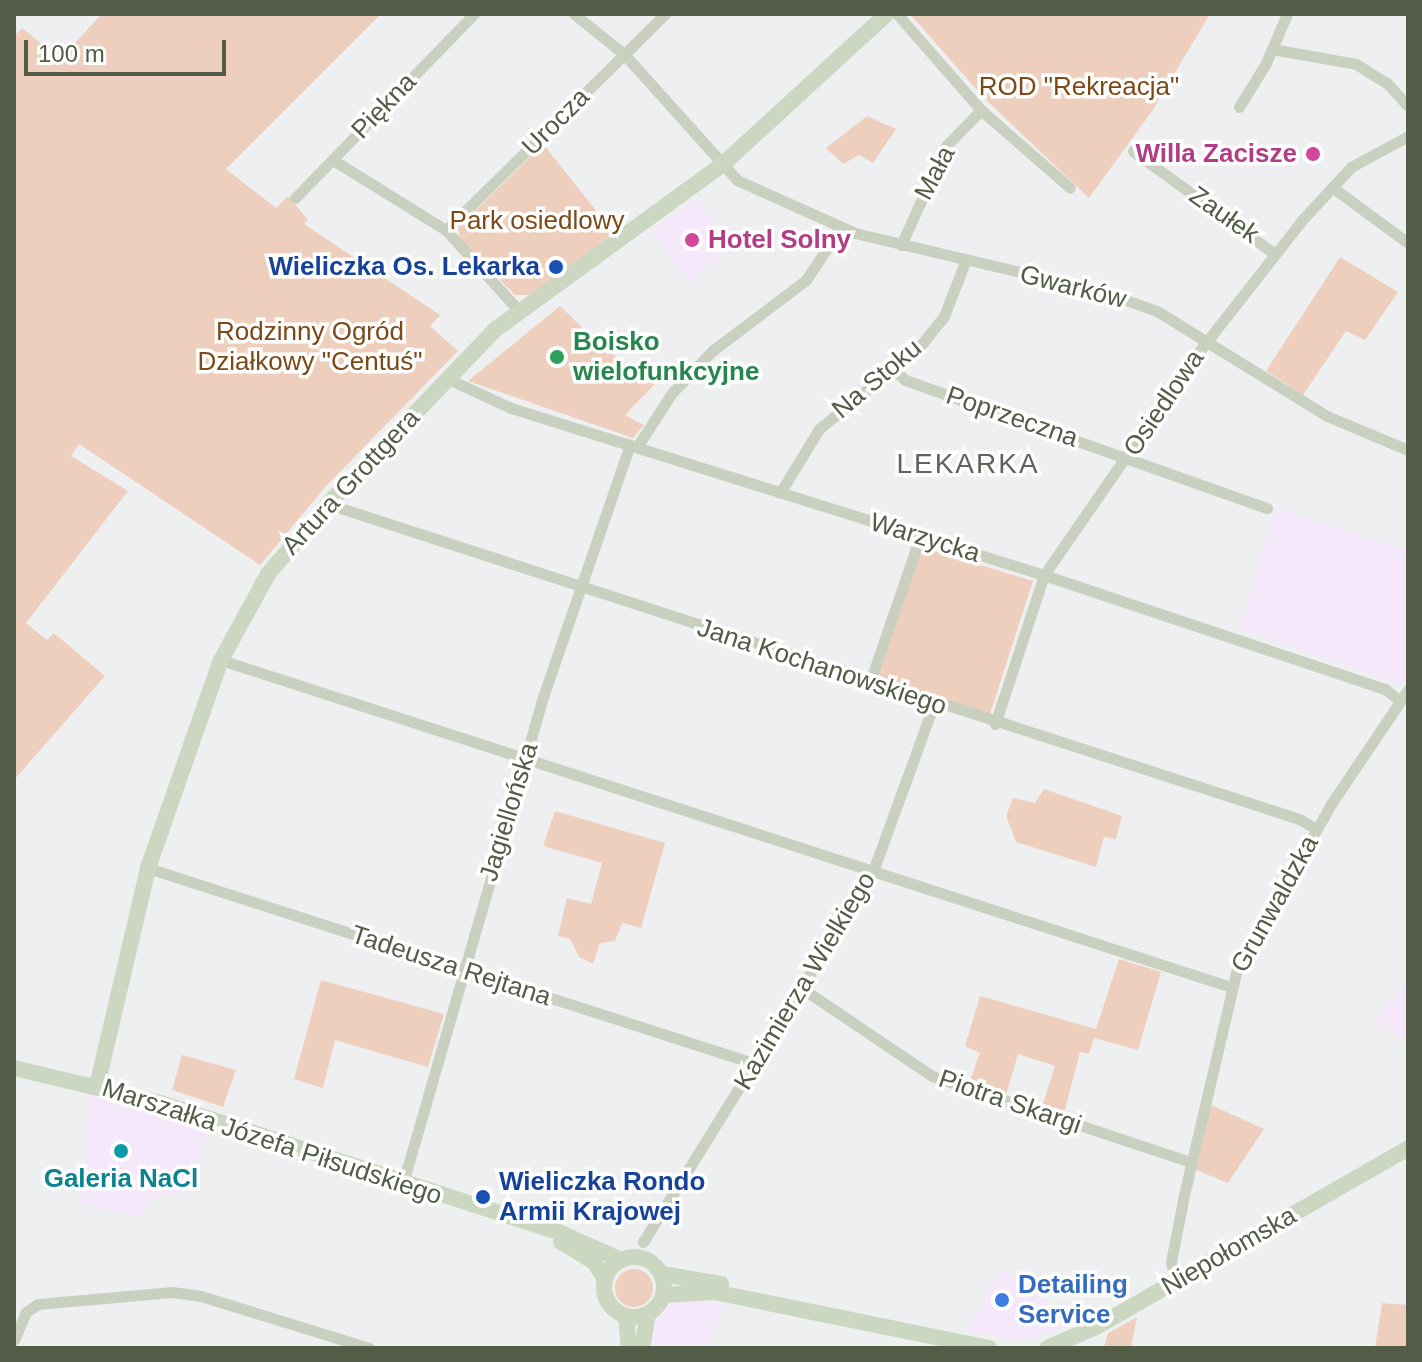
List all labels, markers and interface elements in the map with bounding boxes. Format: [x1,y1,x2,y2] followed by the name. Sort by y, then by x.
[28,24,230,74] scale bar
[38,40,105,67] text: 100 m
[345,67,423,145] street label: Piękna
[979,71,1179,103] park label: ROD "Rekreacja"
[516,82,596,162] street label: Urocza
[1135,138,1297,170] place label: Willa Zacisze
[908,141,962,205] street label: Mała
[1304,145,1322,163] marker: Willa Zacisze
[1183,180,1265,250] street label: Zaułek
[450,205,624,237] park label: Park osiedlowy
[708,224,851,256] place label: Hotel Solny
[683,231,701,249] marker: Hotel Solny
[269,251,540,283] place label: Wieliczka Os. Lekarka
[547,258,565,276] marker: Wieliczka Os. Lekarka
[1017,259,1129,315] street label: Gwarków
[197,316,423,378] park label: Rodzinny Ogród Działkowy "Centuś"
[573,326,759,388] place label: Boisko wielofunkcyjne
[826,333,928,425] street label: Na Stoku
[1117,344,1211,462] street label: Osiedlowa
[548,348,566,366] marker: Boisko wielofunkcyjne
[942,380,1082,454] street label: Poprzeczna
[276,403,426,561] street label: Artura Grottgera
[896,447,1040,481] district label: LEKARKA
[866,507,984,569] street label: Warzycka
[693,612,951,722] street label: Jana Kochanowskiego
[473,739,545,885] street label: Jagiellońska
[1225,830,1325,978] street label: Grunwaldzka
[728,866,882,1096] street label: Kazimierza Wielkiego
[347,919,555,1013] street label: Tadeusza Rejtana
[935,1063,1085,1141] street label: Piotra Skargi
[98,1072,446,1212] street label: Marszałka Józefa Piłsudskiego
[112,1142,130,1160] marker: Galeria NaCl
[44,1163,198,1195] place label: Galeria NaCl
[499,1166,705,1228] place label: Wieliczka Rondo Armii Krajowej
[474,1188,492,1206] marker: Wieliczka Rondo Armii Krajowej
[1156,1200,1302,1302] street label: Niepołomska
[1018,1269,1128,1330] place label: Detailing Service
[993,1291,1011,1309] marker: Detailing Service

